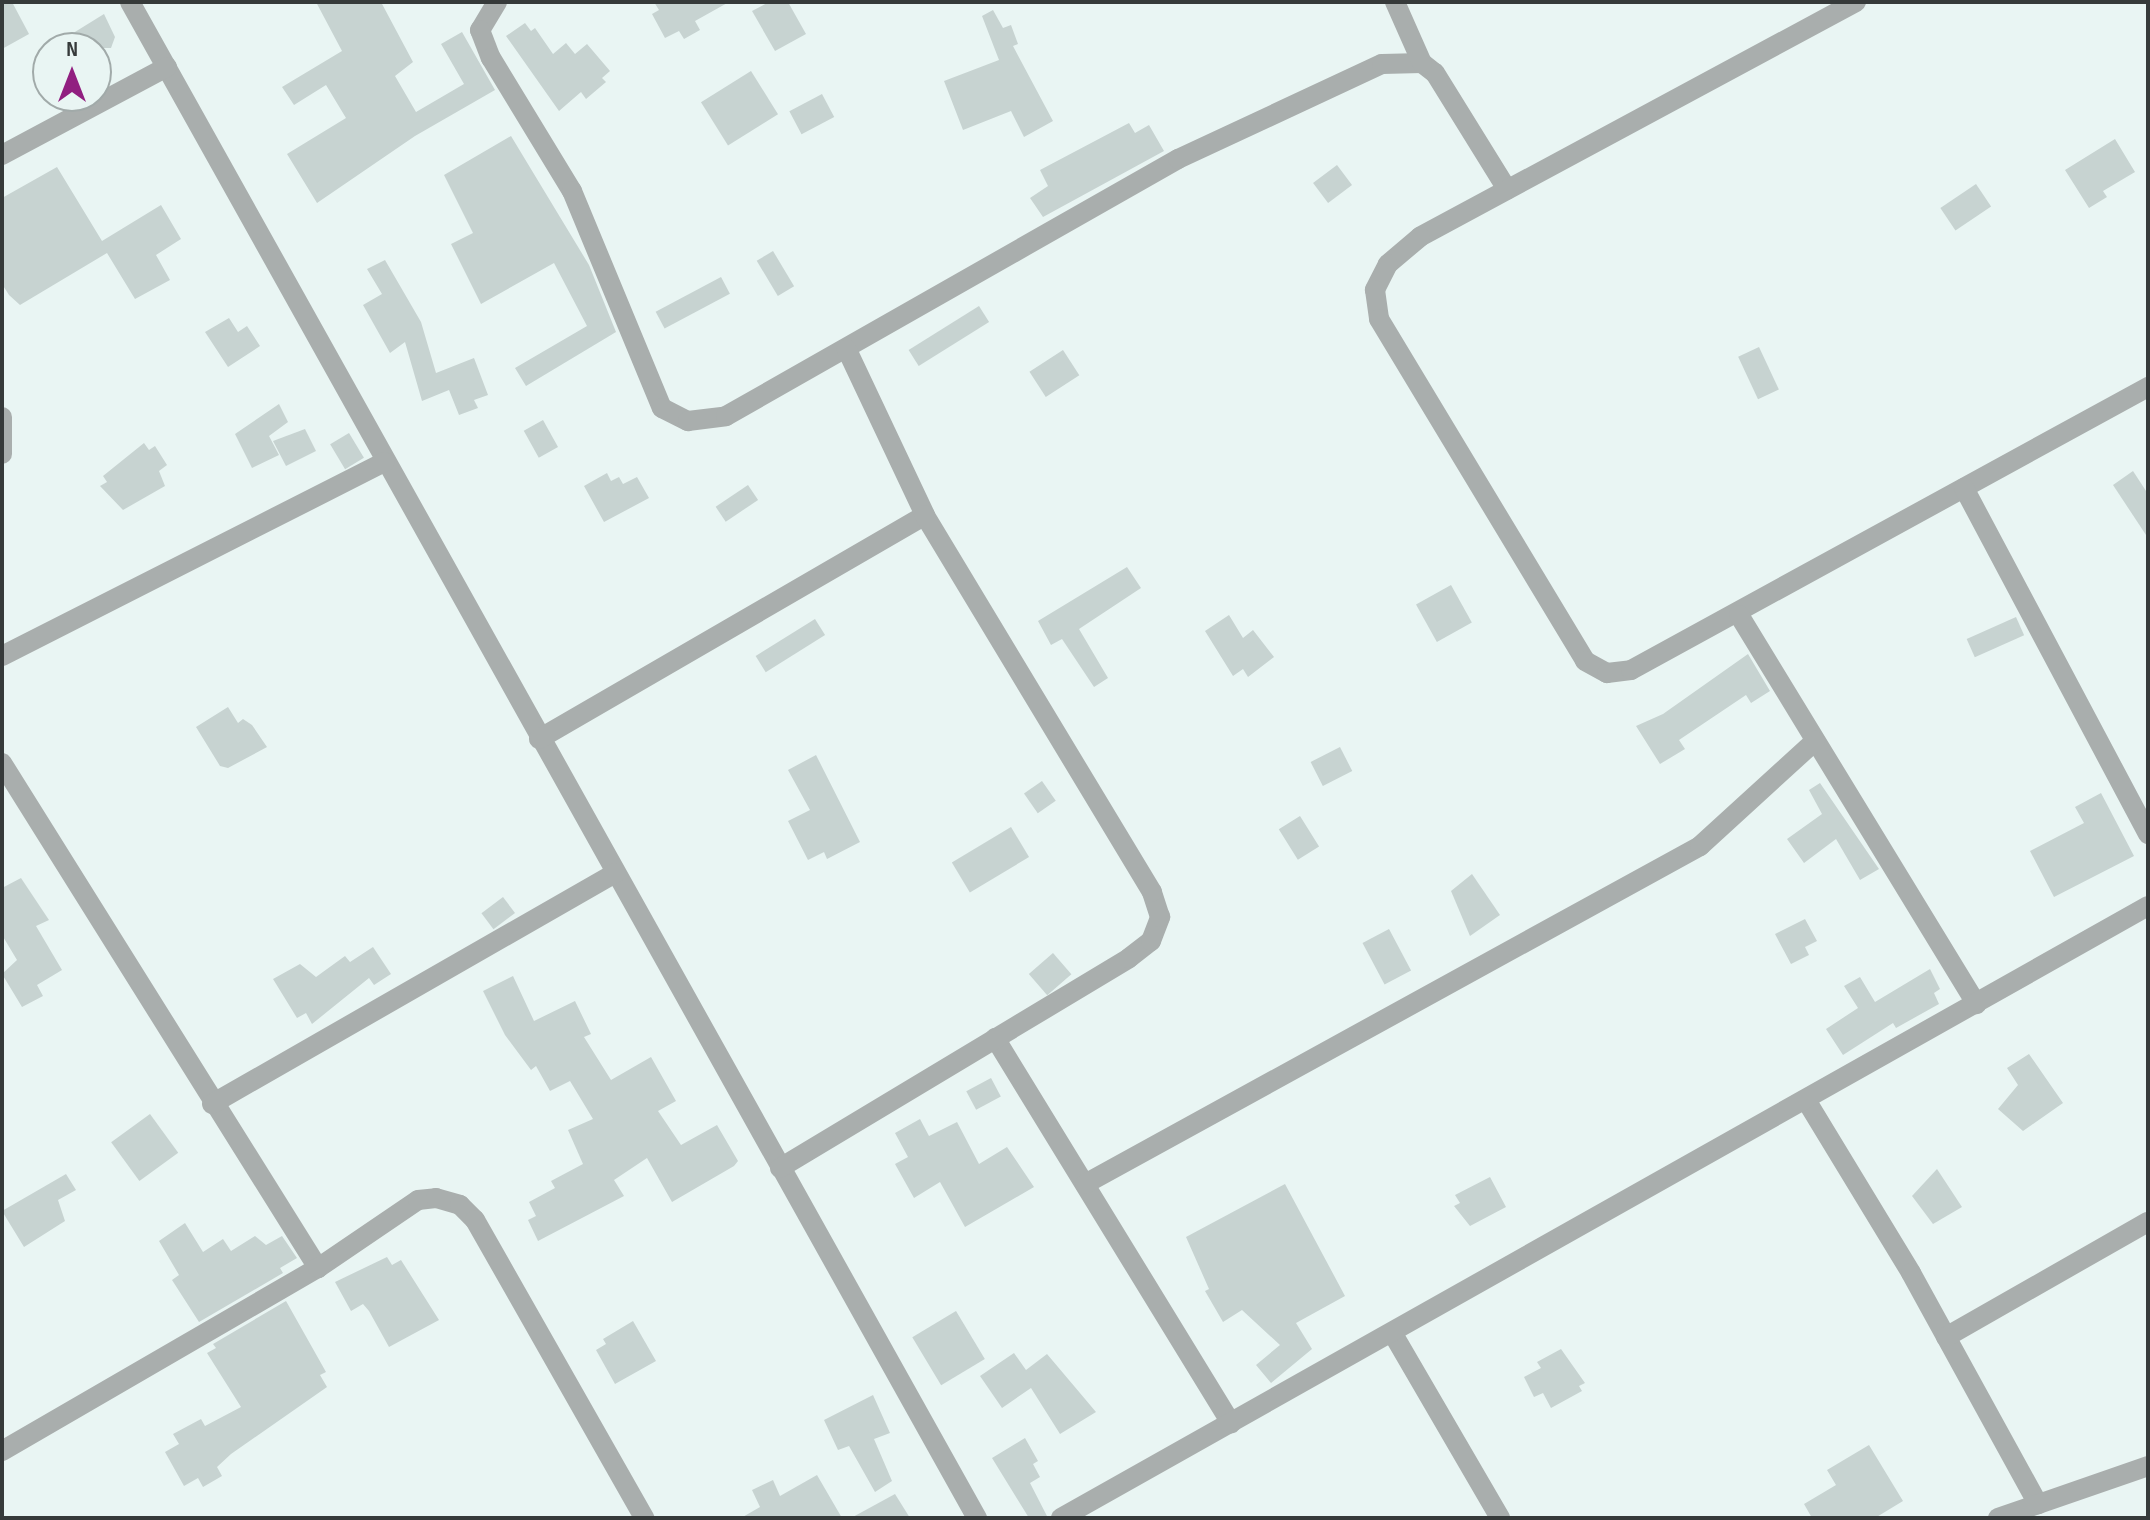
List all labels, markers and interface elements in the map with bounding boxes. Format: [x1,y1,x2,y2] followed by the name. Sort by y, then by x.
[32,32,112,112] north arrow
[66,36,78,63] text: N

